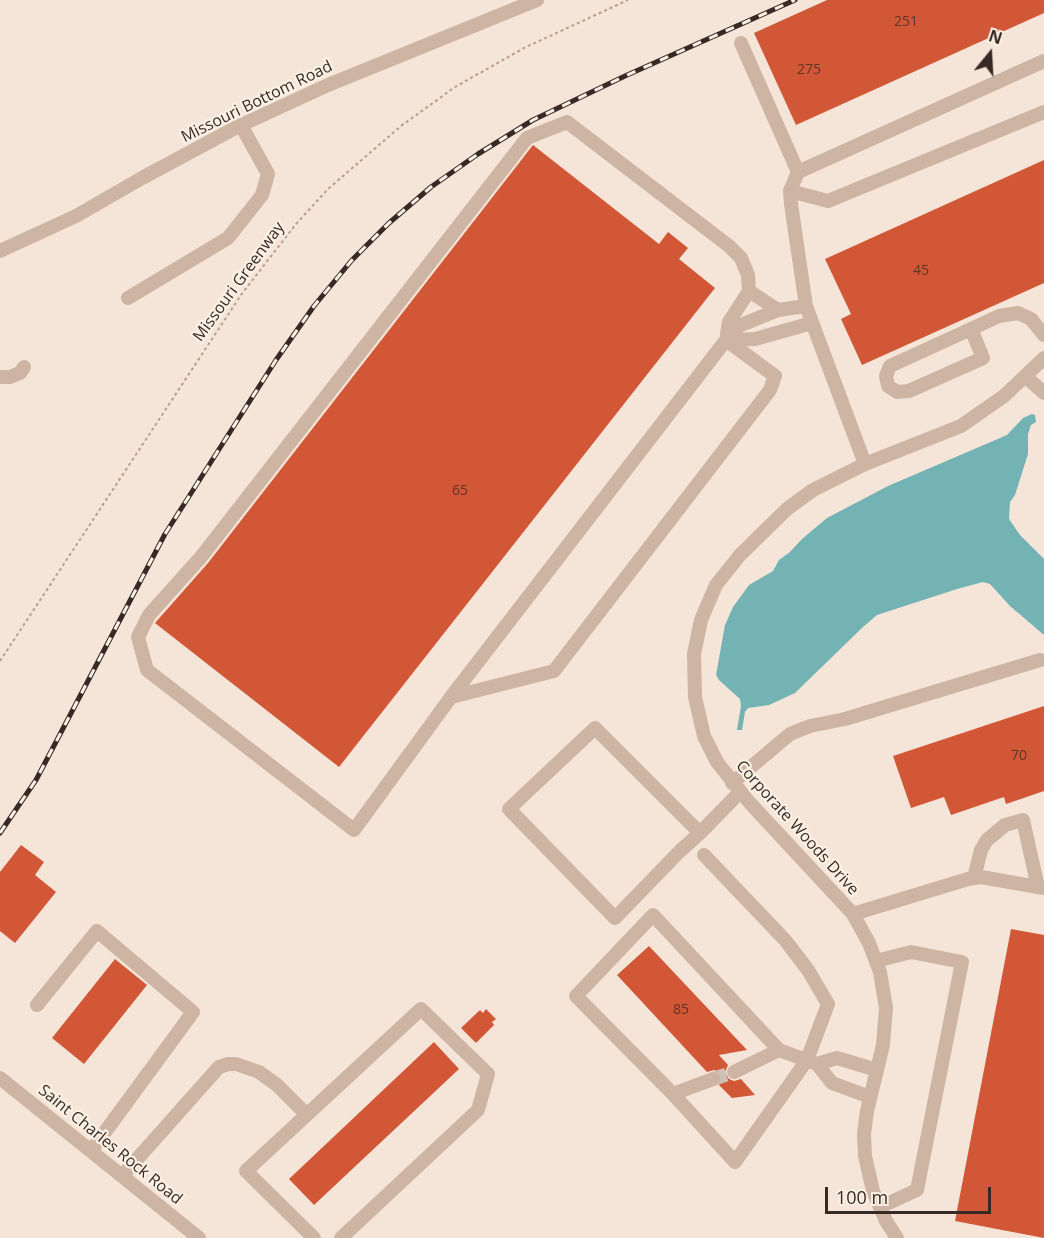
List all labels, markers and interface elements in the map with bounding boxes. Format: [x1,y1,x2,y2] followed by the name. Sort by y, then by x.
[894,14,918,30] house number: 251
[960,24,1020,84] north arrow
[986,24,1005,49] text: N
[178,57,336,147] street label: Missouri Bottom Road
[797,62,821,78] house number: 275
[189,218,289,346] street label: Missouri Greenway
[913,263,929,279] house number: 45
[452,483,468,499] house number: 65
[1011,748,1027,764] house number: 70
[731,757,863,899] street label: Corporate Woods Drive
[673,1002,689,1018] house number: 85
[34,1081,186,1209] street label: Saint Charles Rock Road
[828,1175,994,1213] scale bar
[836,1185,888,1209] text: 100 m

